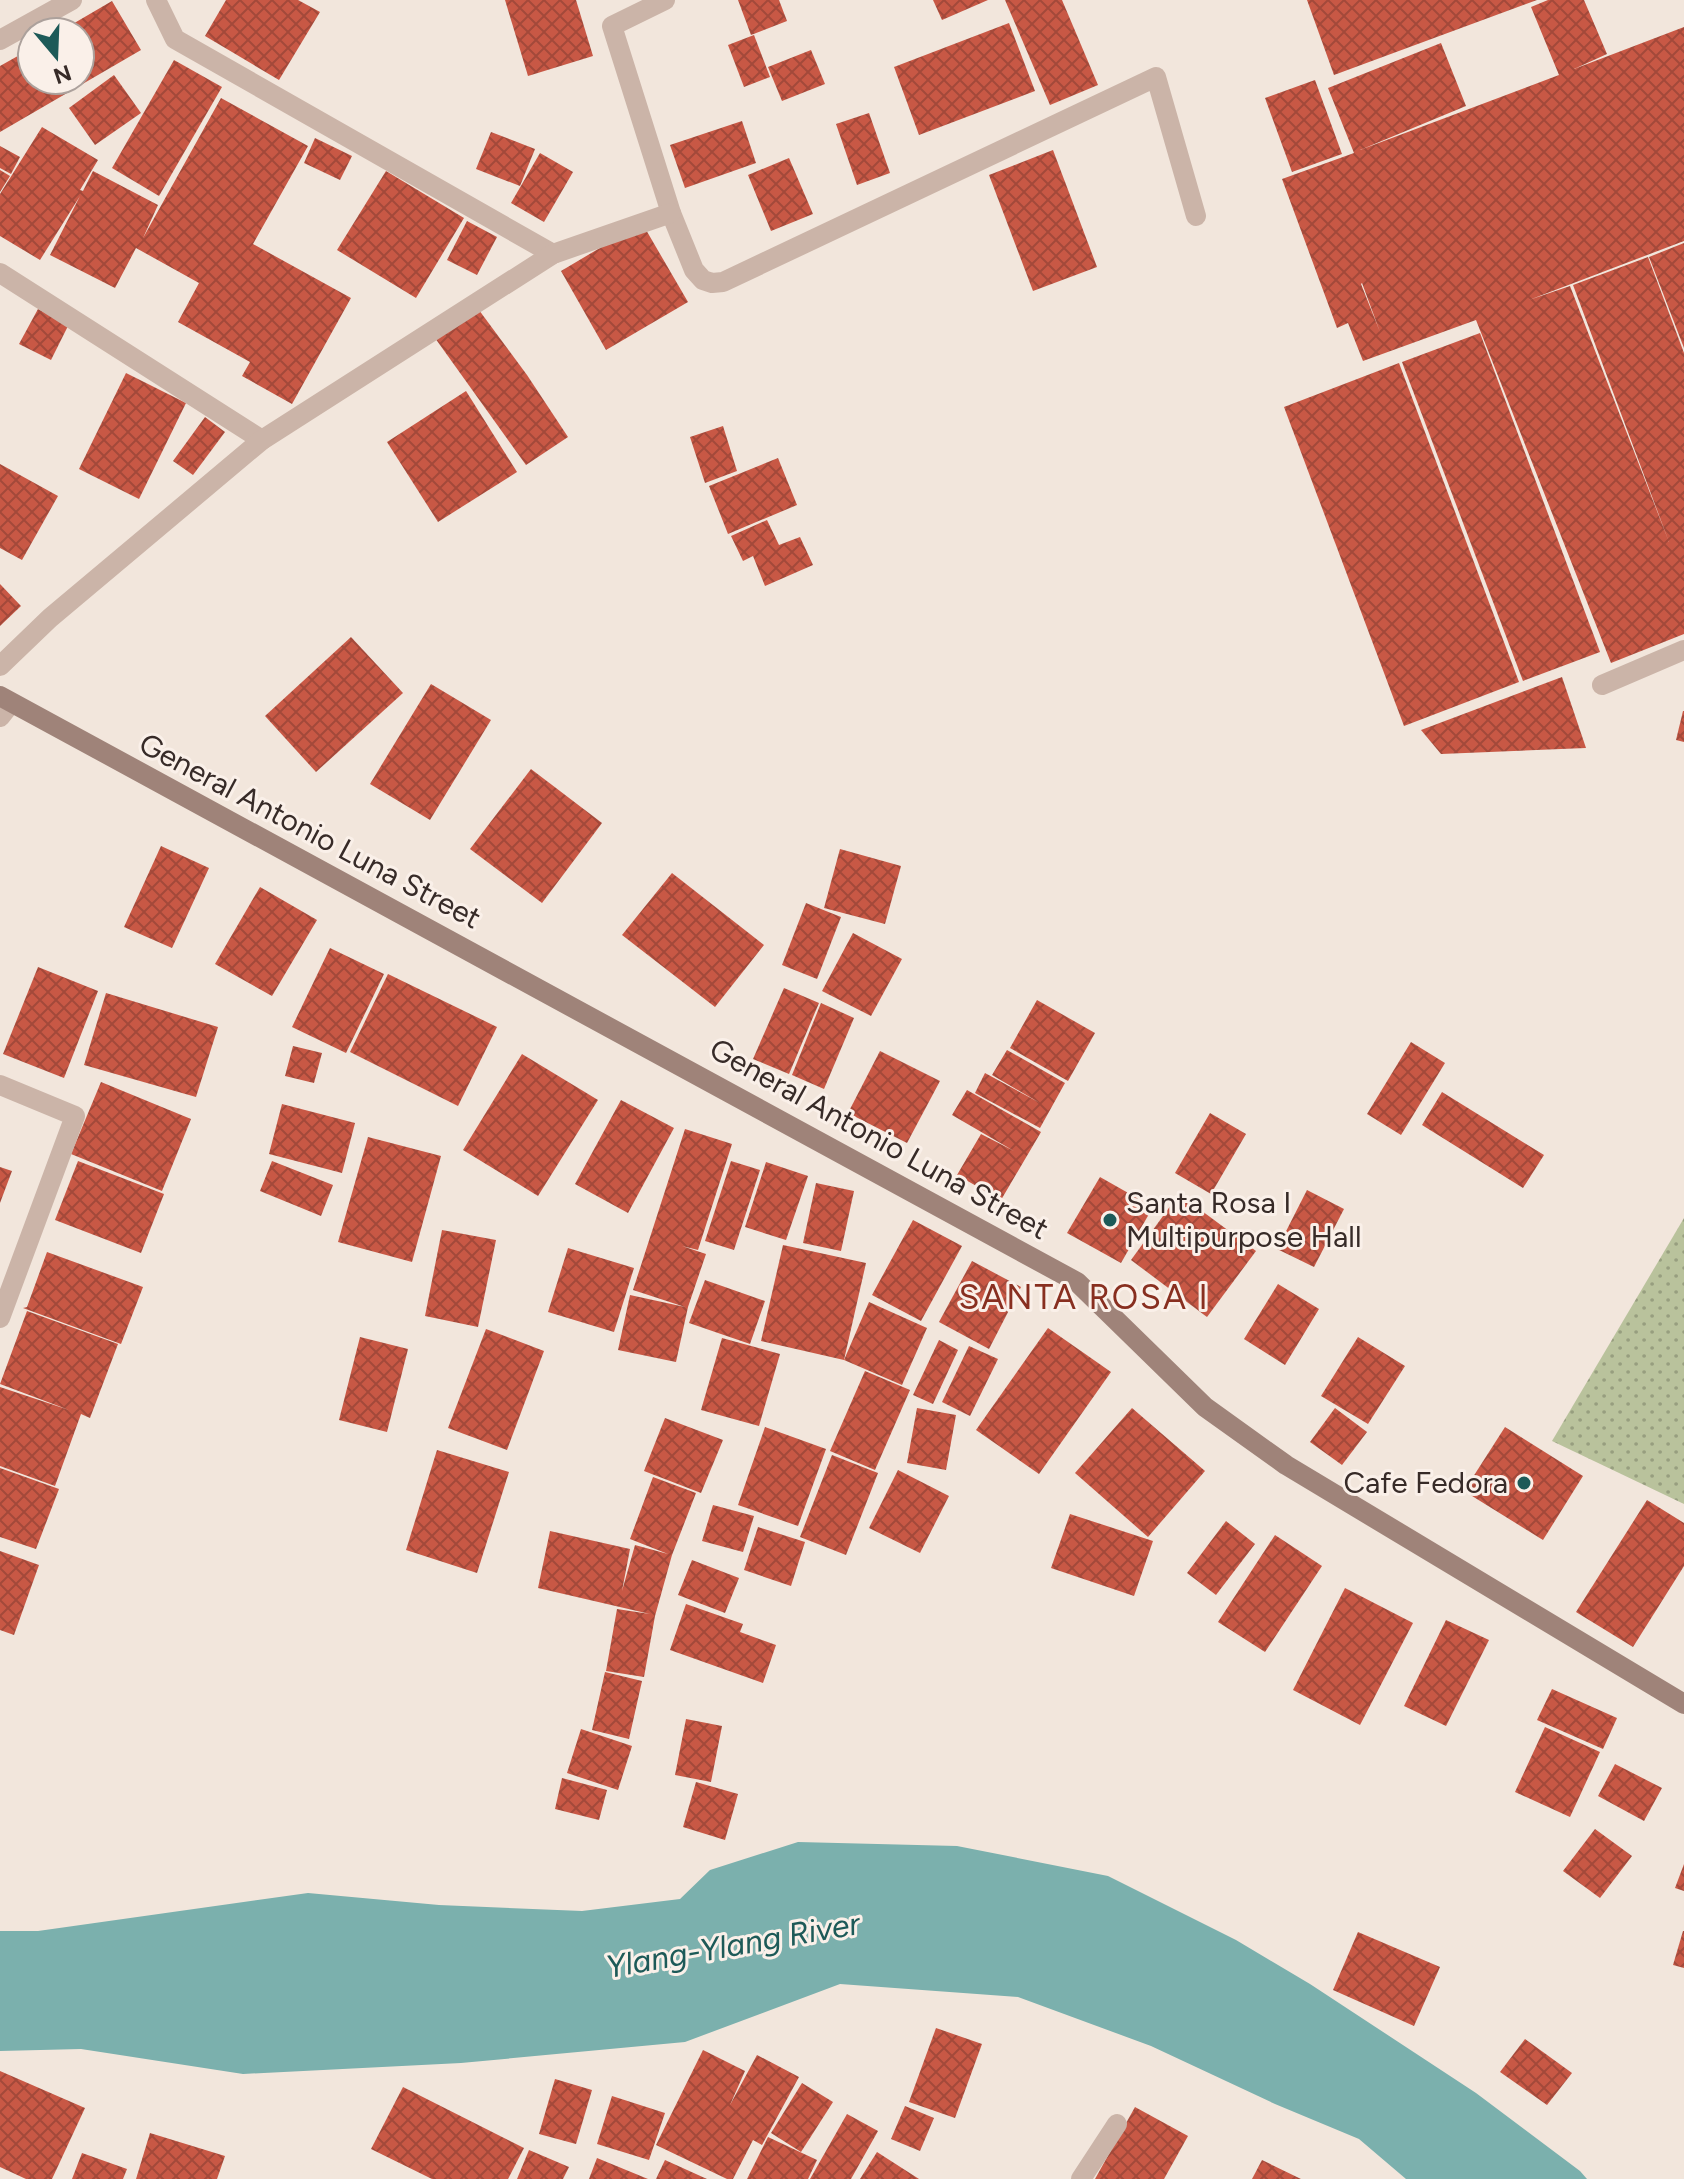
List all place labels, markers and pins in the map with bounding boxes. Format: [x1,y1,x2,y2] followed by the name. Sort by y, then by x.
[1126,1184,1362,1255] place label: Santa Rosa I Multipurpose Hall
[1101,1211,1119,1229] marker: Santa Rosa I Multipurpose Hall
[1343,1464,1508,1501] place label: Cafe Fedora
[1515,1474,1533,1492] marker: Cafe Fedora

